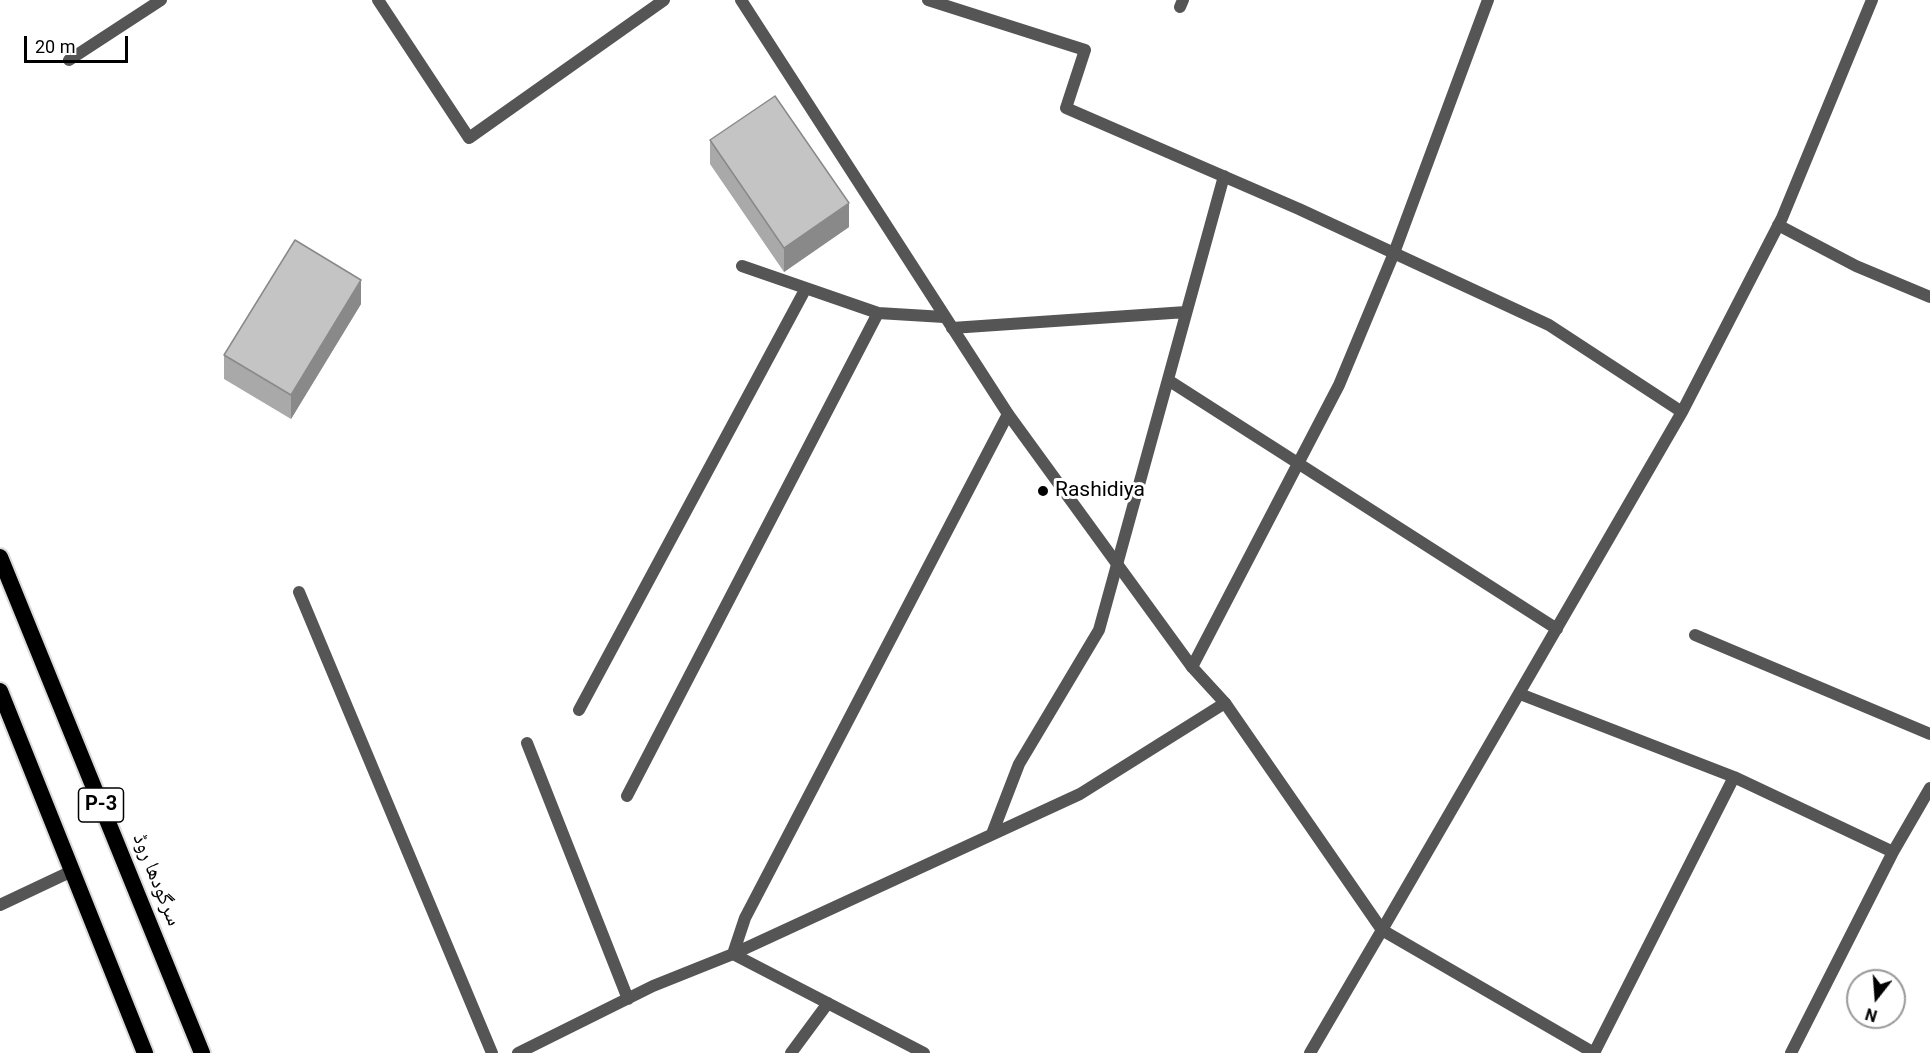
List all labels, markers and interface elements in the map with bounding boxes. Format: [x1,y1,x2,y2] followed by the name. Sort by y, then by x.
[27,24,130,62] scale bar
[35,36,75,57] text: 20 m
[1055,478,1145,504] place label: Rashidiya
[1036,484,1050,498] marker: Rashidiya
[78,788,124,822] road number: P-3
[126,830,186,930] street label: سرگودھا روڈ
[1846,969,1906,1029] north arrow
[1863,1004,1879,1026] text: N

